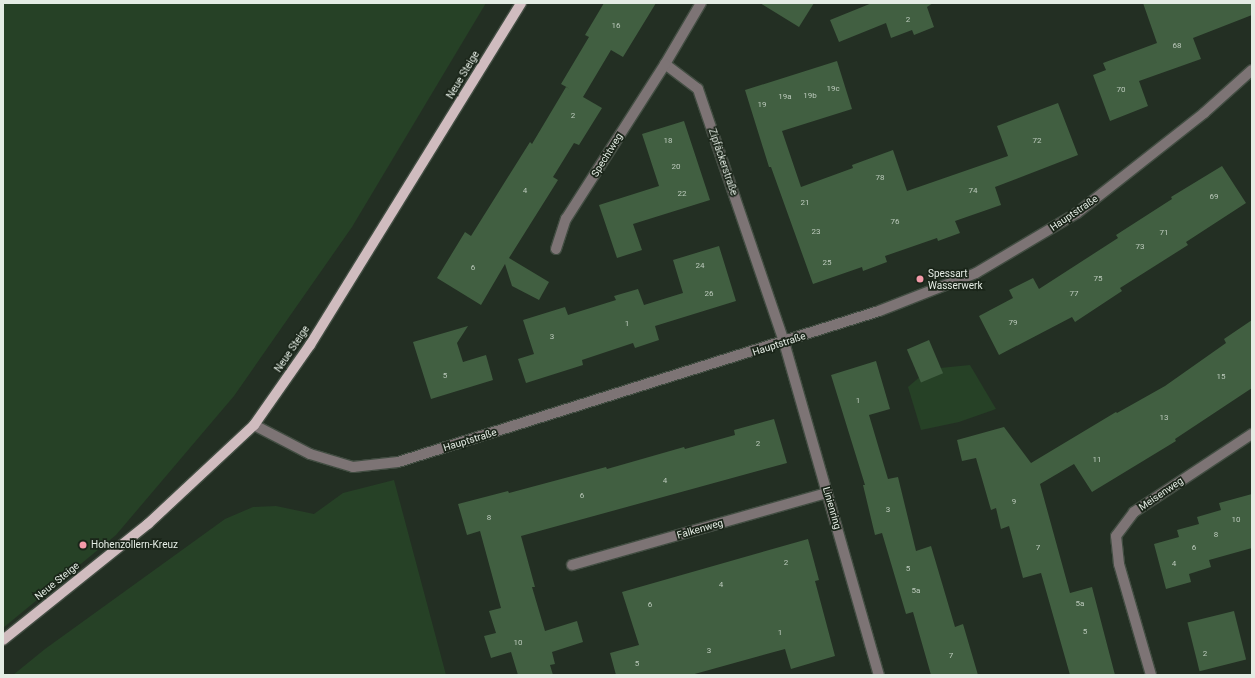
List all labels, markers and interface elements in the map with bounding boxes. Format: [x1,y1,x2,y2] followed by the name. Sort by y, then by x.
[906,15,910,25] house number: 2
[612,21,620,31] house number: 16
[1173,41,1181,51] house number: 68
[444,49,482,101] street label: Neue Steige
[826,84,840,94] house number: 19c
[1117,85,1125,95] house number: 70
[803,91,817,101] house number: 19b
[778,92,792,102] house number: 19a
[758,100,766,110] house number: 19
[571,111,575,121] house number: 2
[706,127,740,197] street label: Zipfäckerstraße
[589,131,625,179] street label: Spechtweg
[664,136,672,146] house number: 18
[1033,136,1041,146] house number: 72
[672,162,680,172] house number: 20
[876,173,884,183] house number: 78
[523,186,527,196] house number: 4
[969,186,977,196] house number: 74
[678,189,686,199] house number: 22
[1210,192,1218,202] house number: 69
[1048,193,1100,233] street label: Hauptstraße
[801,198,809,208] house number: 21
[891,217,899,227] house number: 76
[812,227,820,237] house number: 23
[1160,228,1168,238] house number: 71
[1136,242,1144,252] house number: 73
[823,258,831,268] house number: 25
[696,261,704,271] house number: 24
[471,263,475,273] house number: 6
[928,267,983,290] place label: Spessart Wasserwerk
[915,274,925,284] marker: Spessart Wasserwerk
[1094,274,1102,284] house number: 75
[705,289,713,299] house number: 26
[1070,289,1078,299] house number: 77
[1009,318,1017,328] house number: 79
[625,319,629,329] house number: 1
[272,323,312,375] street label: Neue Steige
[751,330,807,358] street label: Hauptstraße
[550,332,554,342] house number: 3
[443,371,447,381] house number: 5
[1217,372,1225,382] house number: 15
[856,396,860,406] house number: 1
[1160,413,1168,423] house number: 13
[442,426,498,454] street label: Hauptstraße
[756,439,760,449] house number: 2
[1093,455,1101,465] house number: 11
[1137,475,1185,513] street label: Meisenweg
[663,476,667,486] house number: 4
[820,485,844,531] street label: Linienring
[580,491,584,501] house number: 6
[1012,497,1016,507] house number: 9
[886,505,890,515] house number: 3
[487,513,491,523] house number: 8
[1232,515,1240,525] house number: 10
[676,517,724,541] street label: Falkenweg
[1214,530,1218,540] house number: 8
[91,539,178,551] place label: Hohenzollern-Kreuz
[78,540,88,550] marker: Hohenzollern-Kreuz
[1036,543,1040,553] house number: 7
[1192,543,1196,553] house number: 6
[784,558,788,568] house number: 2
[32,559,82,603] street label: Neue Steige
[1172,559,1176,569] house number: 4
[906,564,910,574] house number: 5
[719,580,723,590] house number: 4
[912,586,920,596] house number: 5a
[1076,599,1084,609] house number: 5a
[648,600,652,610] house number: 6
[1083,627,1087,637] house number: 5
[778,628,782,638] house number: 1
[514,638,522,648] house number: 10
[707,646,711,656] house number: 3
[1203,649,1207,659] house number: 2
[949,651,953,661] house number: 7
[635,659,639,669] house number: 5

